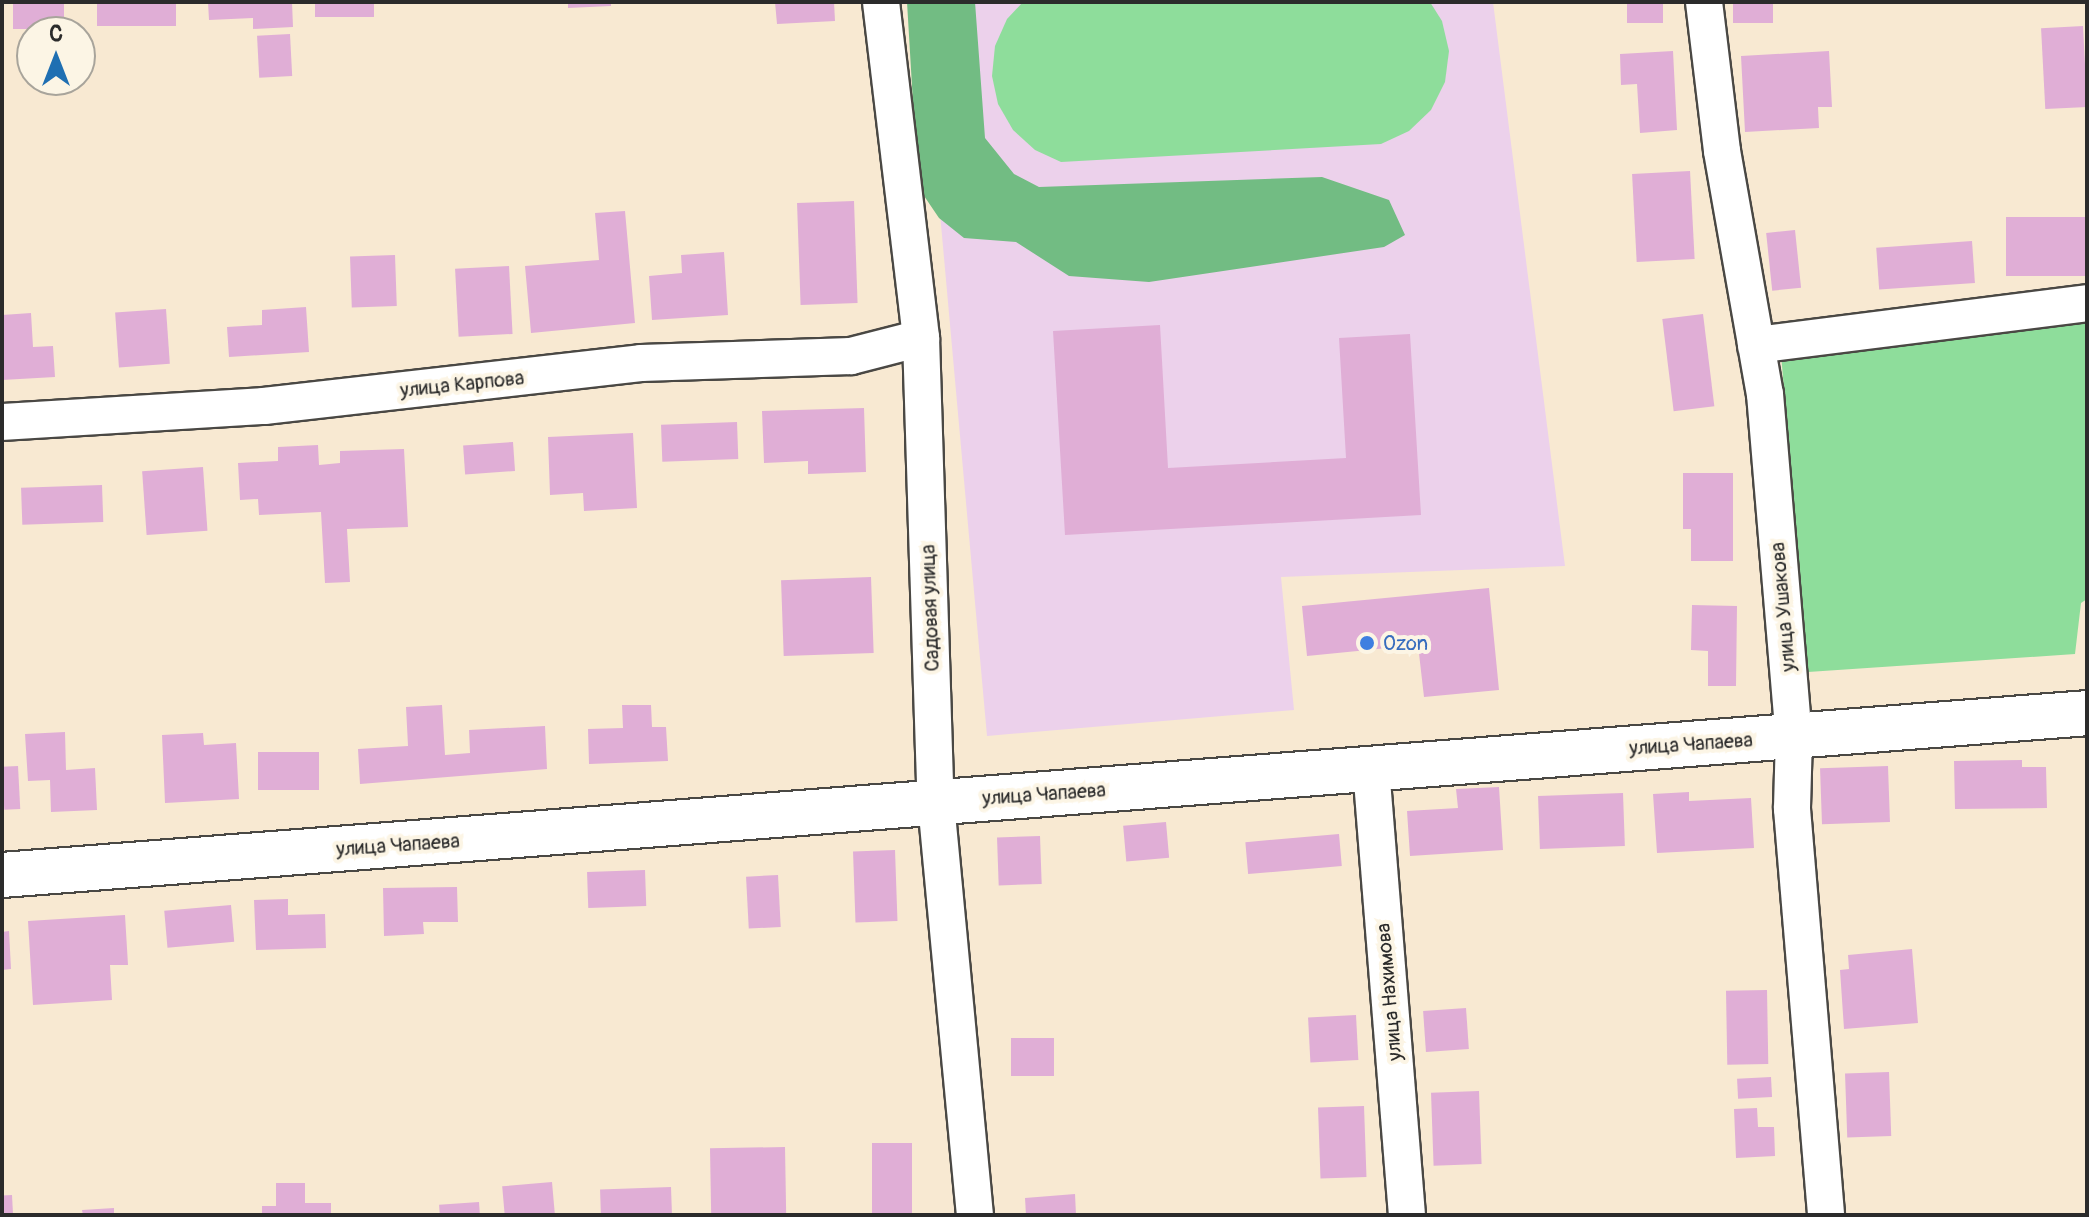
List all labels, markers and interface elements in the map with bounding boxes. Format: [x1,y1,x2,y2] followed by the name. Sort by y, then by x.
[16,16,96,96] north arrow
[49,20,63,48] text: С
[399,366,525,402] street label: улица Карпова
[1765,541,1801,673] street label: улица Ушакова
[916,544,944,672] street label: Садовая улица
[1383,631,1428,655] place label: Ozon
[1358,634,1376,652] marker: Ozon
[1628,728,1754,760] street label: улица Чапаева
[981,778,1107,810] street label: улица Чапаева
[335,829,461,861] street label: улица Чапаева
[1371,922,1407,1062] street label: улица Нахимова

